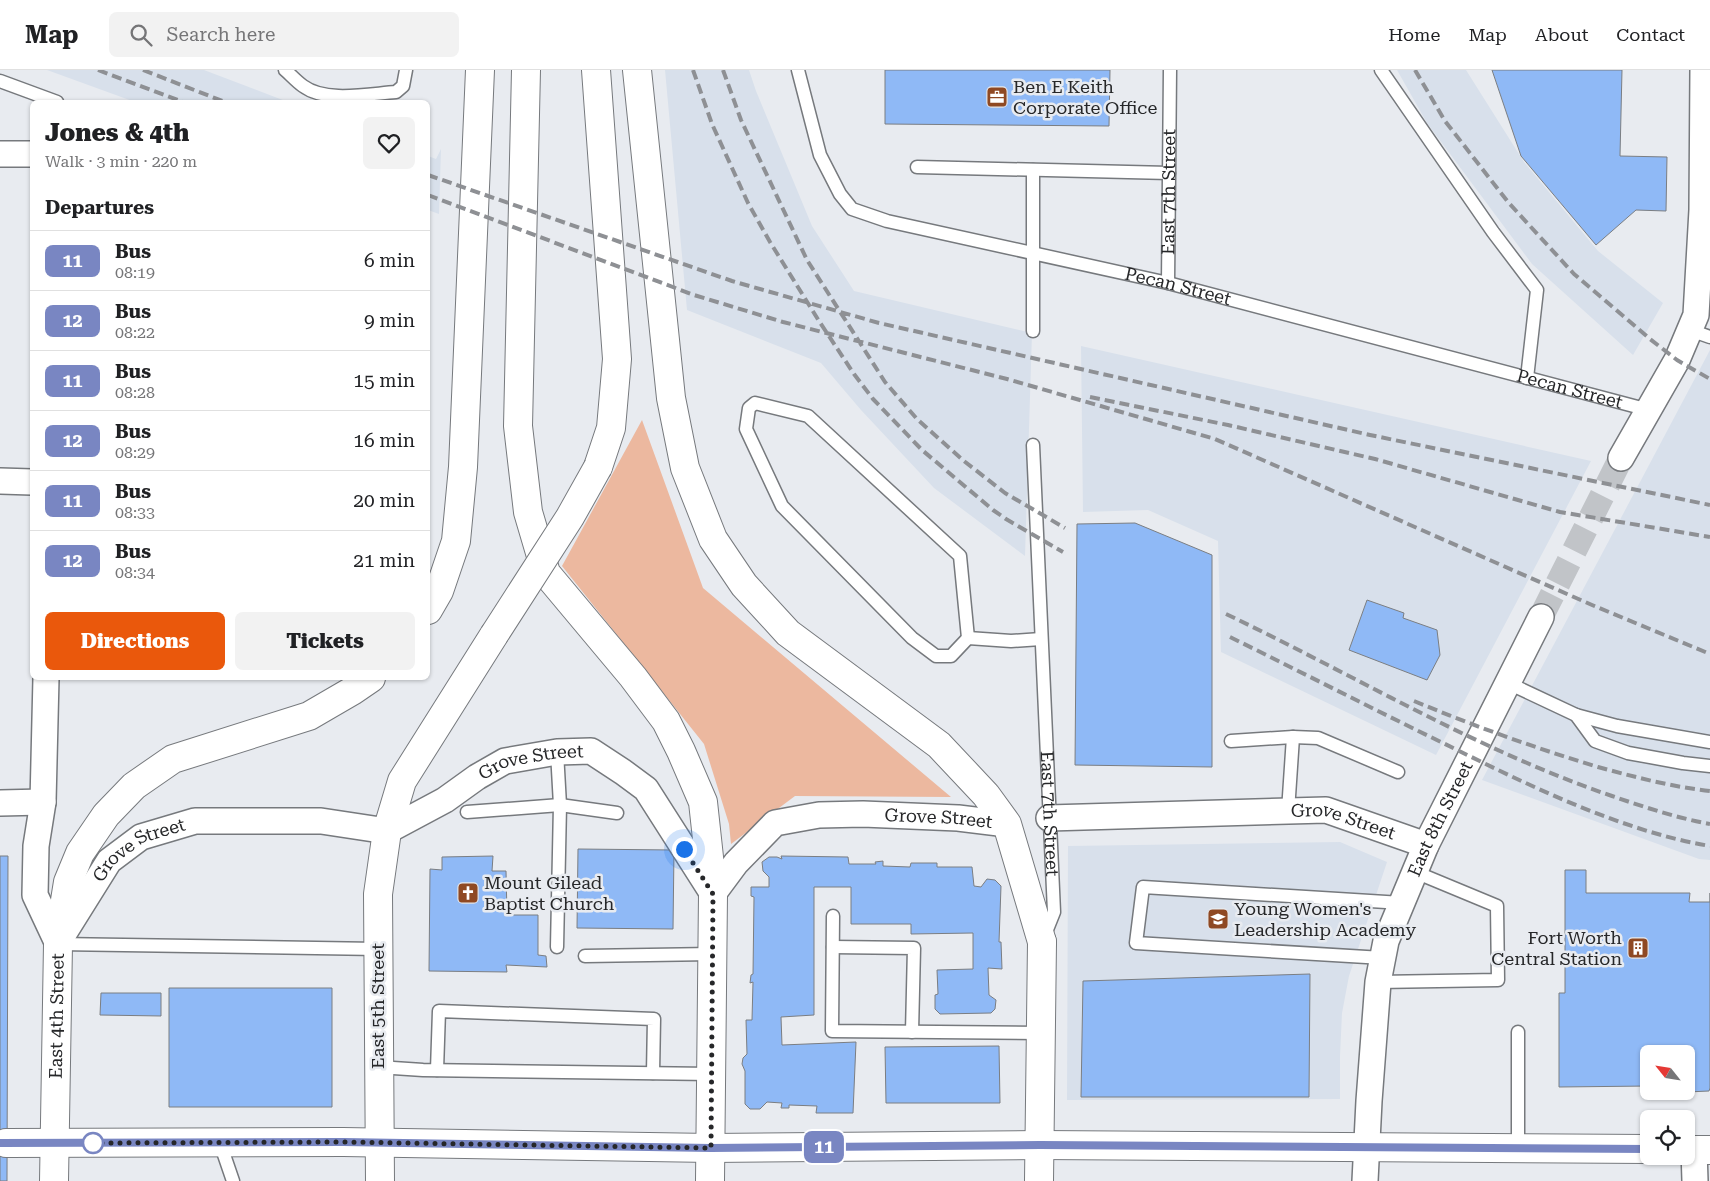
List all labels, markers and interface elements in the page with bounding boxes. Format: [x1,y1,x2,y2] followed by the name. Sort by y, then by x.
[109,12,459,57] search box
[25,21,79,49] text: Map
[127,21,155,49] icon: search
[167,23,275,46] text: Search here
[1388,24,1440,45] text: Home
[1468,24,1507,45] text: Map
[1535,24,1588,45] text: About
[1616,24,1685,45] text: Contact
[1013,76,1157,118] place label: Ben E Keith Corporate Office
[985,85,1009,109] office icon: Ben E Keith Corporate Office
[363,117,415,169] button: heart
[45,119,189,147] text: Jones & 4th
[1157,129,1179,255] street label: East 7th Street
[45,152,197,171] text: Walk · 3 min · 220 m
[45,196,154,219] text: Departures
[115,240,151,263] text: Bus
[364,249,415,272] text: 6 min
[62,250,83,271] text: 11
[115,263,155,282] text: 08:19
[1123,263,1234,309] street label: Pecan Street
[115,300,151,323] text: Bus
[364,309,415,332] text: 9 min
[62,310,83,331] text: 12
[115,323,155,342] text: 08:22
[115,360,151,383] text: Bus
[1514,365,1625,413] street label: Pecan Street
[353,369,415,392] text: 15 min
[62,370,83,391] text: 11
[115,383,155,402] text: 08:28
[115,420,151,443] text: Bus
[353,429,415,452] text: 16 min
[62,430,83,451] text: 12
[115,443,155,462] text: 08:29
[115,480,151,503] text: Bus
[353,489,415,512] text: 20 min
[62,490,83,511] text: 11
[115,503,155,522] text: 08:33
[115,540,151,563] text: Bus
[353,549,415,572] text: 21 min
[62,550,83,571] text: 12
[115,563,155,582] text: 08:34
[45,612,225,670] button: Directions
[235,612,415,670] button: Tickets
[474,740,584,784] street label: Grove Street
[1037,750,1063,877] street label: East 7th Street
[1403,757,1477,879] street label: East 8th Street
[1290,799,1399,844] street label: Grove Street
[884,804,994,832] street label: Grove Street
[88,813,188,885] street label: Grove Street
[672,837,697,862] your location
[484,872,615,914] place label: Mount Gilead Baptist Church
[456,881,480,905] church icon: Mount Gilead Baptist Church
[1234,898,1417,940] place label: Young Women's Leadership Academy
[1206,907,1230,931] school or university icon: Young Women's Leadership Academy
[1491,927,1622,969] place label: Fort Worth Central Station
[1626,936,1650,960] building icon: Fort Worth Central Station
[367,943,388,1069] street label: East 5th Street
[45,953,68,1079] street label: East 4th Street
[1640,1045,1695,1100] north arrow
[1640,1045,1695,1165] map controls
[1640,1110,1695,1165] button: locate
[802,1131,846,1163] line badge: 11
[82,1132,104,1154] unlabelled marker
[814,1136,834,1157] text: 11

